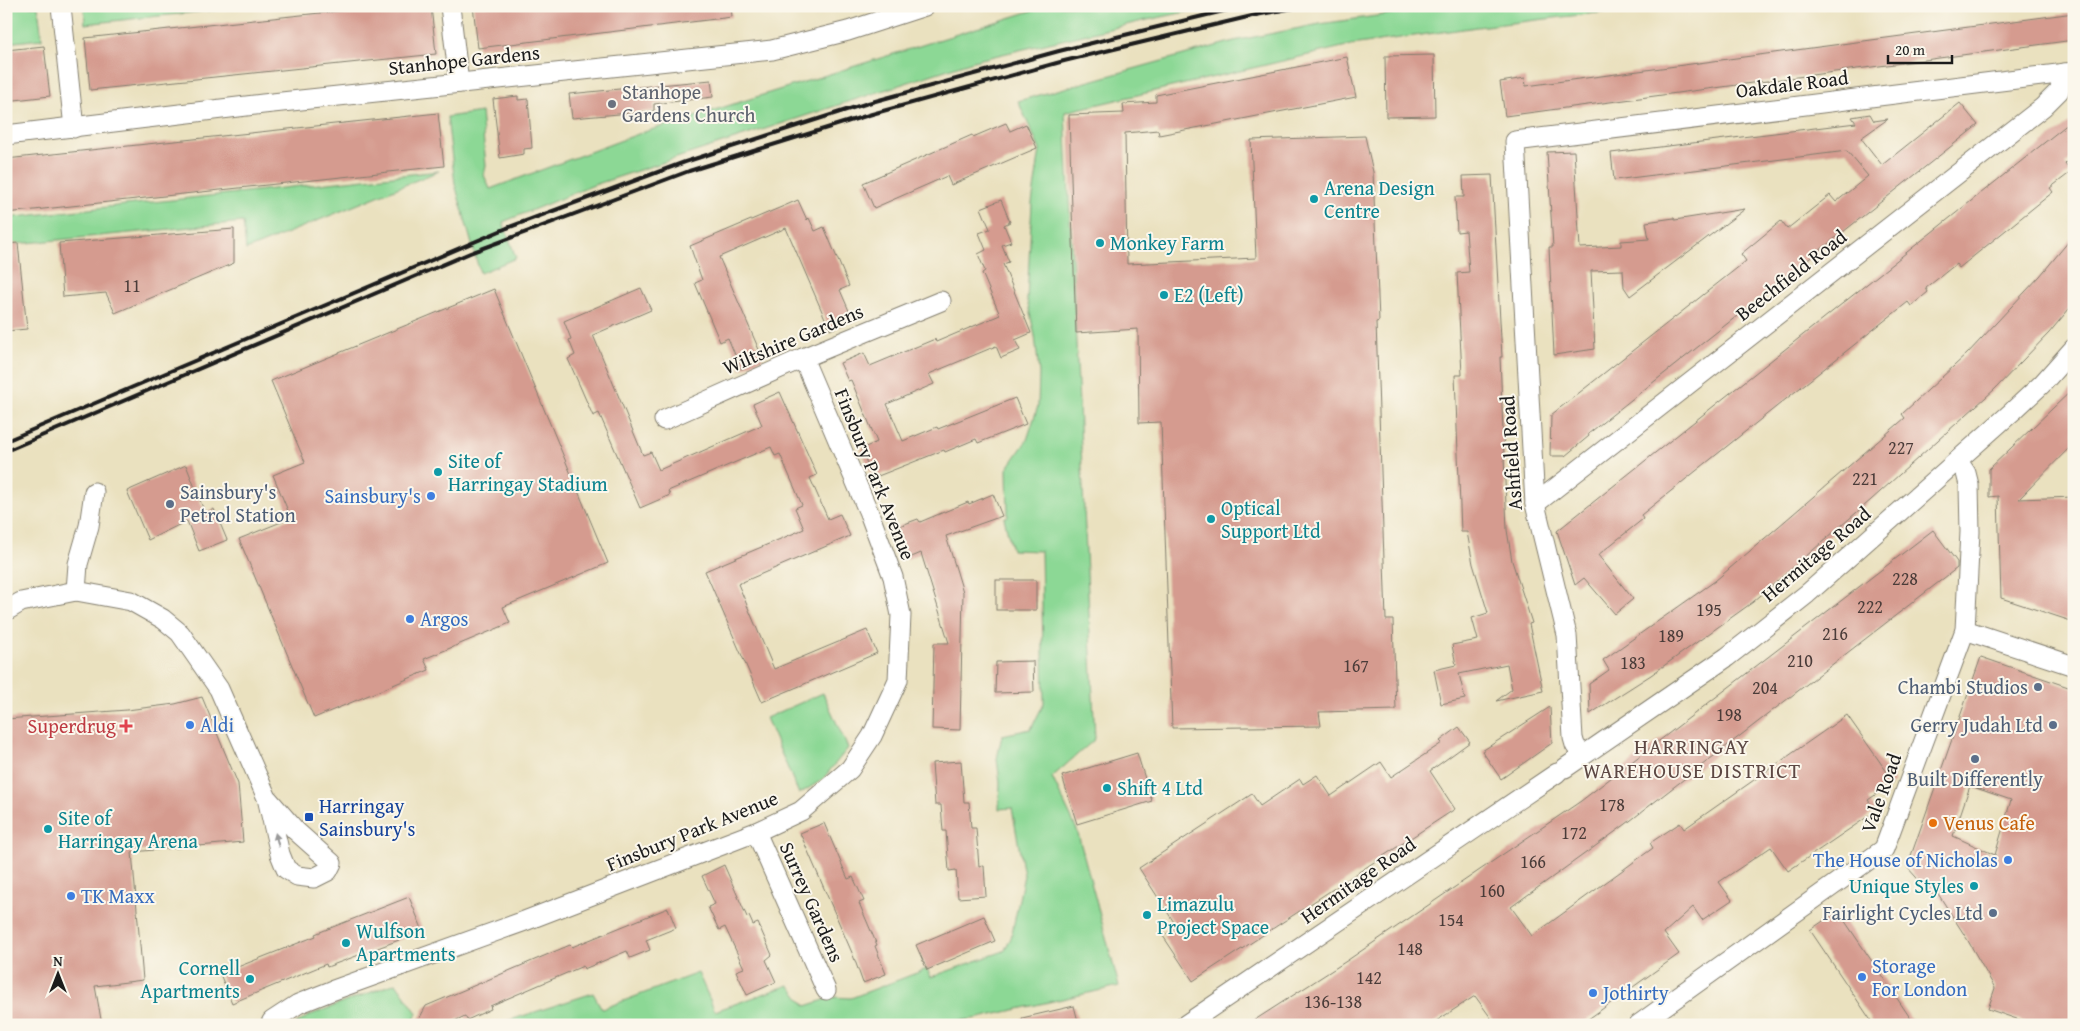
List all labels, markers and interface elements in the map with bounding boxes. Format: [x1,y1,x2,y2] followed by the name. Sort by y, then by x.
[1888,32,1951,64] scale bar
[387,37,541,82] street label: Stanhope Gardens
[1895,39,1926,60] text: 20 m
[1734,62,1850,105] street label: Oakdale Road
[622,77,756,129] place label: Stanhope Gardens Church
[606,98,618,110] marker: Stanhope Gardens Church
[1324,173,1435,225] place label: Arena Design Centre
[1308,193,1320,205] marker: Arena Design Centre
[1729,222,1853,327] street label: Beechfield Road
[1110,228,1225,257] place label: Monkey Farm
[1094,237,1106,249] marker: Monkey Farm
[123,272,141,299] house number: 11
[1174,280,1244,309] place label: E2 (Left)
[1158,289,1170,301] marker: E2 (Left)
[718,296,868,381] street label: Wiltshire Gardens
[828,384,923,564] street label: Finsbury Park Avenue
[1492,394,1529,512] street label: Ashfield Road
[1888,434,1914,461] house number: 227
[448,446,608,498] place label: Site of Harringay Stadium
[1852,465,1878,492] house number: 221
[432,466,444,478] marker: Site of Harringay Stadium
[180,477,296,529] place label: Sainsbury's Petrol Station
[325,481,421,510] place label: Sainsbury's
[425,490,437,502] marker: Sainsbury's
[1221,493,1321,545] place label: Optical Support Ltd
[164,498,176,510] marker: Sainsbury's Petrol Station
[1755,499,1877,608] street label: Hermitage Road
[1205,513,1217,525] marker: Optical Support Ltd
[1892,565,1918,592] house number: 228
[1857,593,1883,620] house number: 222
[1696,596,1722,623] house number: 195
[420,604,469,633] place label: Argos
[404,613,416,625] marker: Argos
[1822,620,1848,647] house number: 216
[1658,622,1684,649] house number: 189
[1787,647,1813,674] house number: 210
[1620,649,1646,676] house number: 183
[1343,652,1369,679] house number: 167
[1898,672,2028,701] place label: Chambi Studios
[1752,674,1778,701] house number: 204
[2032,681,2044,693] marker: Chambi Studios
[1716,701,1742,728] house number: 198
[200,710,234,739] place label: Aldi
[1911,710,2043,739] place label: Gerry Judah Ltd
[28,711,116,740] place label: Superdrug
[184,719,196,731] marker: Aldi
[2047,719,2059,731] marker: Gerry Judah Ltd
[120,720,132,732] marker: Superdrug
[1583,731,1801,786] district label: HARRINGAY WAREHOUSE DISTRICT
[1853,749,1908,837] street label: Vale Road
[1969,753,1981,765] marker: Built Differently
[1907,764,2043,793] place label: Built Differently
[1117,773,1203,802] place label: Shift 4 Ltd
[1101,782,1113,794] marker: Shift 4 Ltd
[602,783,782,878] street label: Finsbury Park Avenue
[319,791,416,843] place label: Harringay Sainsbury's
[1599,791,1625,818] house number: 178
[58,803,199,855] place label: Site of Harringay Arena
[1943,808,2035,837] place label: Venus Cafe
[303,811,315,823] marker: Harringay Sainsbury's
[1927,817,1939,829] marker: Venus Cafe
[1561,819,1587,846] house number: 172
[42,823,54,835] marker: Site of Harringay Arena
[1294,829,1422,930] street label: Hermitage Road
[273,832,281,847] one-way arrow
[773,837,852,967] street label: Surrey Gardens
[1813,845,1998,874] place label: The House of Nicholas
[1520,848,1546,875] house number: 166
[2002,854,2014,866] marker: The House of Nicholas
[1849,871,1964,900] place label: Unique Styles
[1479,877,1505,904] house number: 160
[1968,880,1980,892] marker: Unique Styles
[81,881,155,910] place label: TK Maxx
[1157,889,1269,941] place label: Limazulu Project Space
[65,890,77,902] marker: TK Maxx
[1823,898,1983,927] place label: Fairlight Cycles Ltd
[1438,906,1464,933] house number: 154
[1987,907,1999,919] marker: Fairlight Cycles Ltd
[1141,909,1153,921] marker: Limazulu Project Space
[356,916,456,968] place label: Wulfson Apartments
[1397,935,1423,962] house number: 148
[340,937,352,949] marker: Wulfson Apartments
[32,948,82,998] north arrow
[53,951,63,971] text: N
[1872,951,1967,1003] place label: Storage For London
[140,953,240,1005] place label: Cornell Apartments
[1356,964,1382,991] house number: 142
[1856,971,1868,983] marker: Storage For London
[244,973,256,985] marker: Cornell Apartments
[1600,978,1669,1007] place label: Jothirty
[1587,987,1599,999] marker: Jothirty
[1304,988,1362,1015] house number: 136-138

